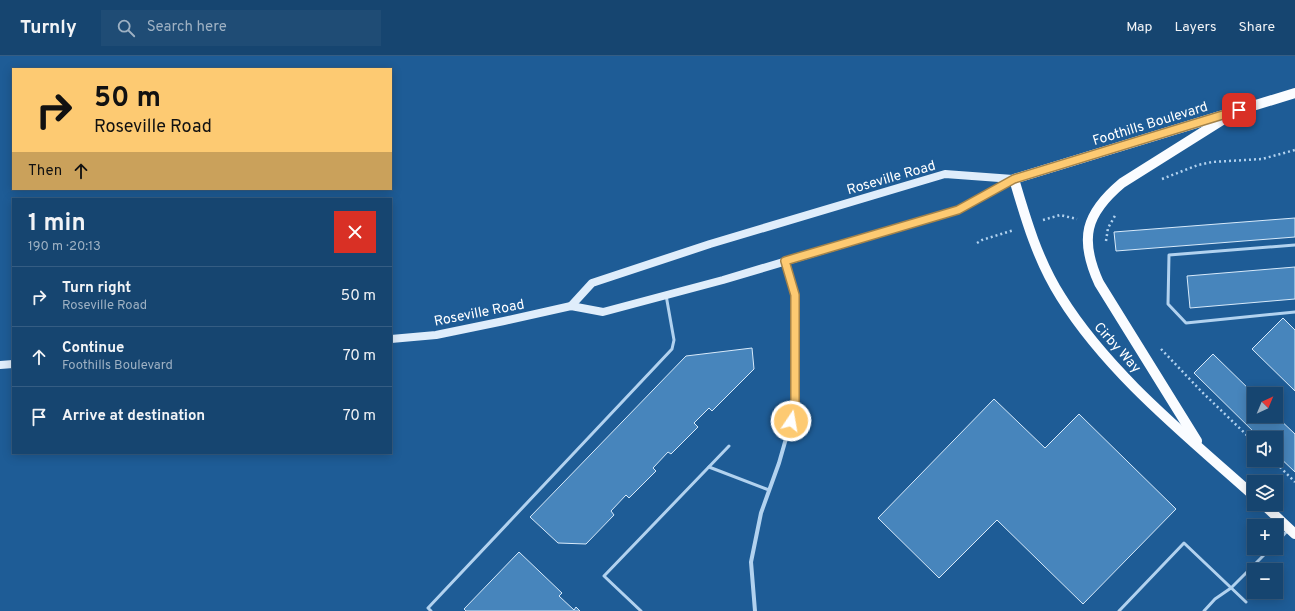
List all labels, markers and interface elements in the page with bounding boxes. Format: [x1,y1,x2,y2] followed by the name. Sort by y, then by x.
[101,10,381,46] search box
[20,16,77,40] text: Turnly
[115,17,137,39] icon: search
[147,18,227,37] text: Search here
[1126,19,1152,36] text: Map
[1174,19,1216,36] text: Layers
[1238,19,1275,36] text: Share
[94,81,161,117] text: 50 m
[28,84,80,136] icon: right
[1222,93,1256,127] pin
[1091,99,1210,150] street label: Foothills Boulevard
[1228,99,1250,121] icon: arrive
[94,116,212,139] text: Roseville Road
[845,158,938,199] street label: Roseville Road
[70,160,92,182] icon: ahead
[28,162,62,181] text: Then
[28,209,86,239] text: 1 min
[334,211,376,253] button: close
[28,239,101,255] text: 190 m · 20:13
[62,279,131,298] text: Turn right
[28,286,50,308] icon: right
[341,287,376,306] text: 50 m
[433,296,526,331] street label: Roseville Road
[62,298,147,314] text: Roseville Road
[1090,319,1144,377] street label: Cirby Way
[62,339,124,358] text: Continue
[28,346,50,368] icon: ahead
[343,347,376,366] text: 70 m
[62,358,173,374] text: Foothills Boulevard
[1247,387,1283,423] north arrow
[1247,387,1283,599] map controls
[770,400,812,442] position arrow
[28,406,50,428] icon: arrive
[62,407,205,426] text: Arrive at destination
[343,407,376,426] text: 70 m
[1247,431,1283,467] button: sound
[1247,475,1283,511] button: layers
[1247,519,1283,555] button: +
[1247,563,1283,599] button: −

